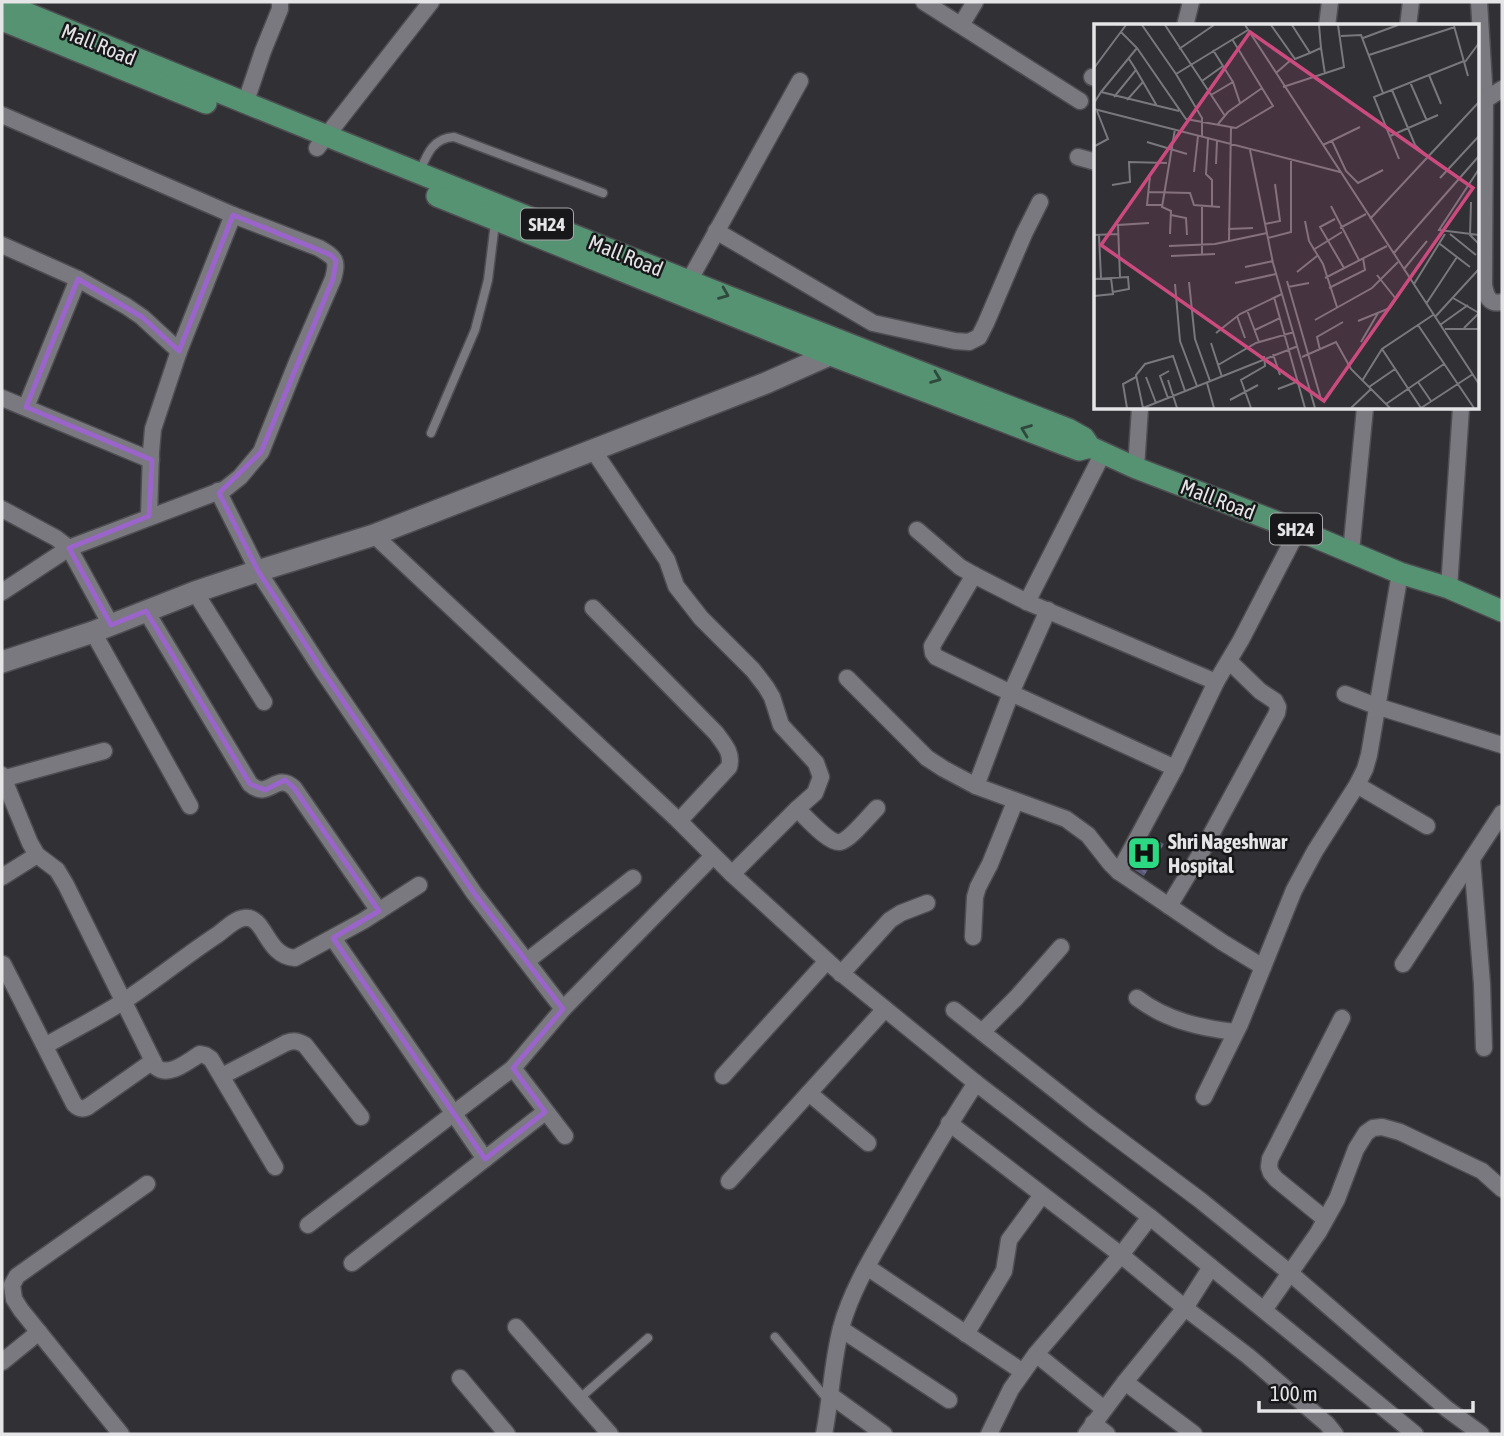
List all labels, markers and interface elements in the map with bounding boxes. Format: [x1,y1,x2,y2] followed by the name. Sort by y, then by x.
[58,18,140,70] street label: Mall Road
[1094,24,1480,410] inset map
[521,208,573,240] road number: SH24
[585,229,667,281] street label: Mall Road
[717,286,729,300] one-way arrow
[929,370,941,384] one-way arrow
[1020,424,1032,438] one-way arrow
[1177,474,1259,524] street label: Mall Road
[1270,514,1322,544] road number: SH24
[1168,829,1288,877] place label: Shri Nageshwar Hospital
[1125,834,1163,872] hospital icon: Shri Nageshwar Hospital
[1259,1370,1472,1414] scale bar
[1270,1381,1318,1405] text: 100 m

